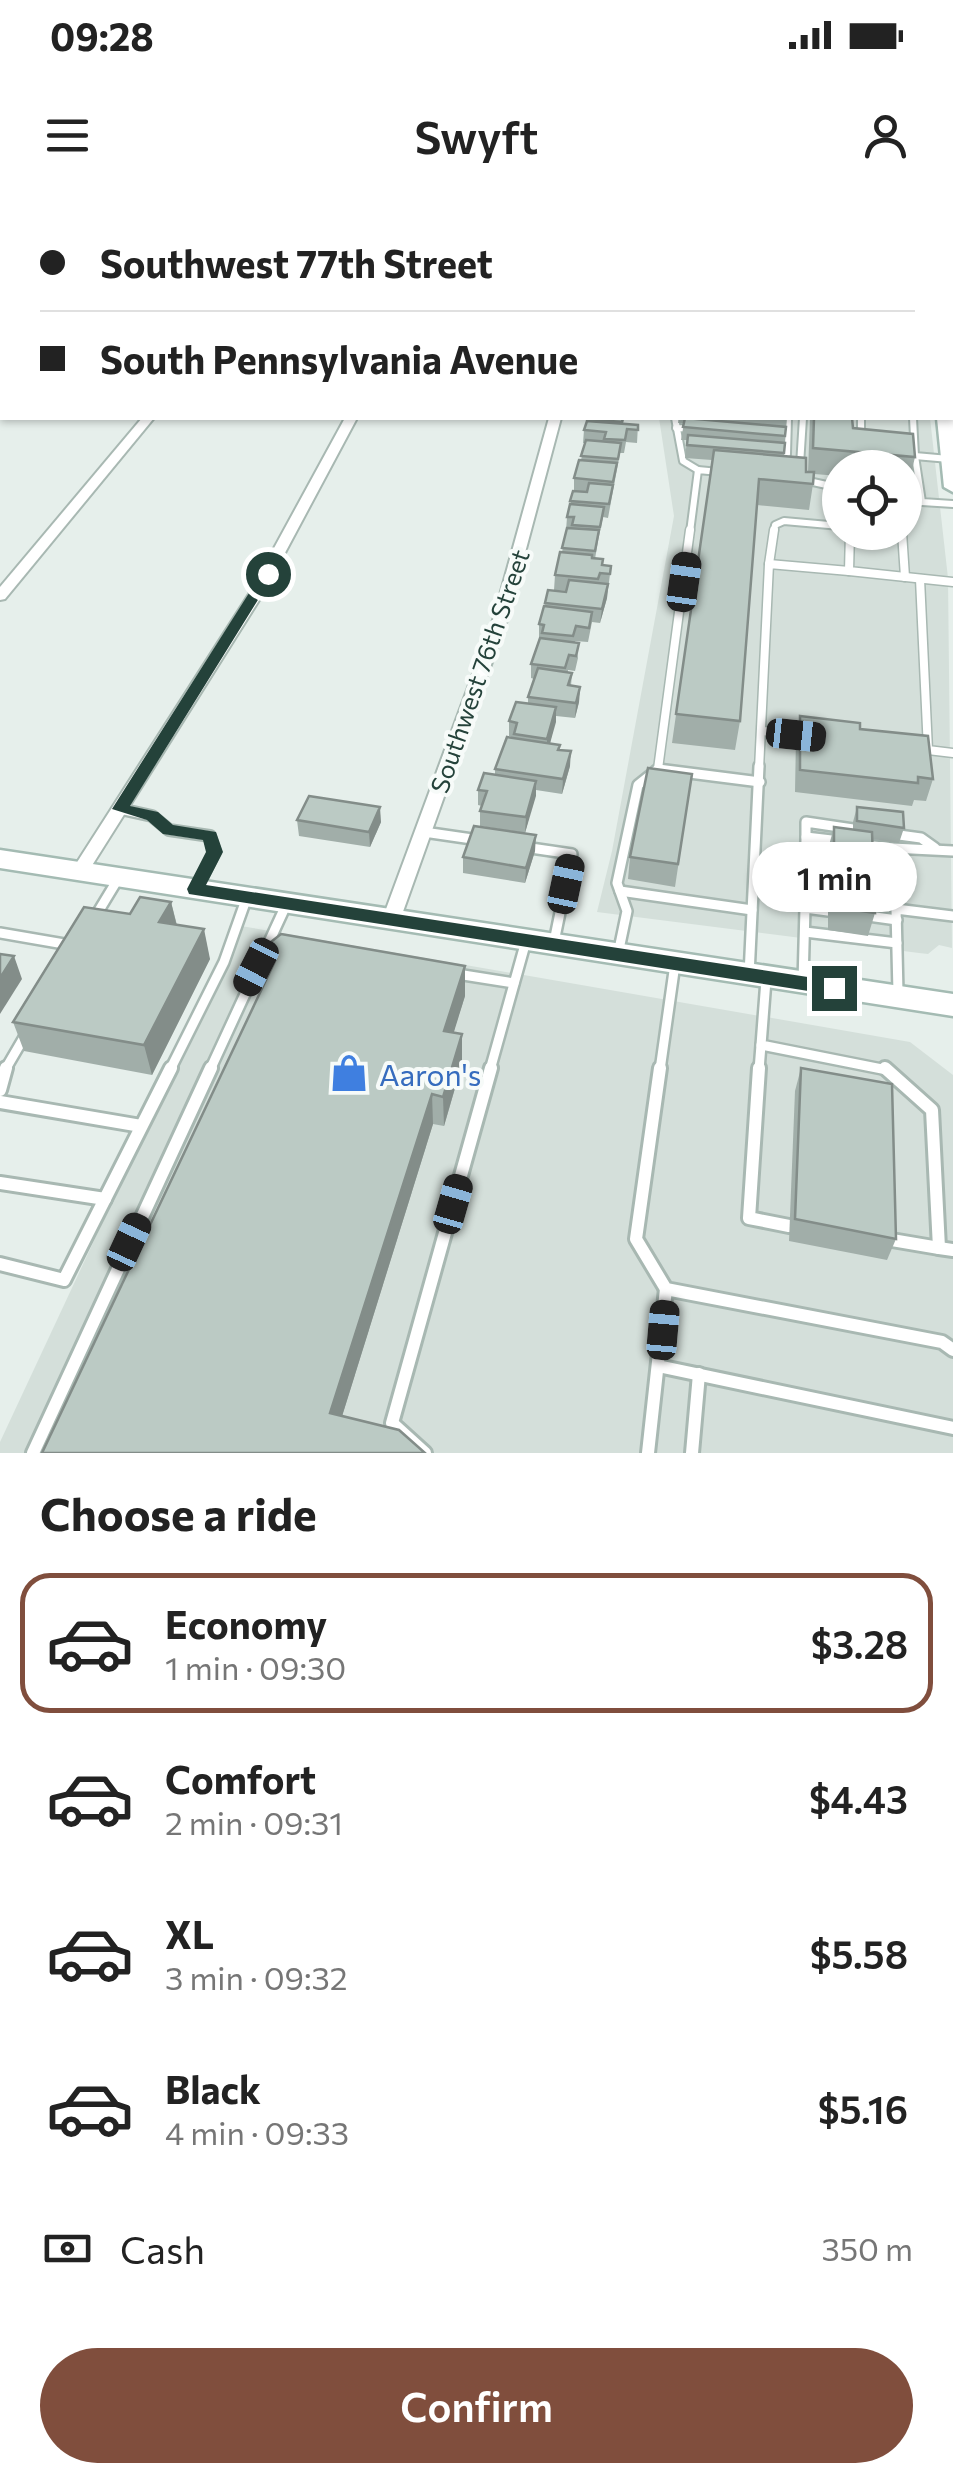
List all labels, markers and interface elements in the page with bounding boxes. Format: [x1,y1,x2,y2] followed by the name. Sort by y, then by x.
[50,12,154,59] text: 09:28
[40,108,95,163] icon: menu
[415,108,538,163] text: Swyft
[858,108,913,163] icon: person
[100,239,493,286] text: Southwest 77th Street
[100,335,578,382] text: South Pennsylvania Avenue
[822,450,922,550] map controls
[822,450,922,550] button: locate
[423,545,535,797] street label: Southwest 76th Street
[665,550,703,614] car
[246,552,291,597] route start
[765,717,827,753] car
[752,843,916,913] callout: 1 min
[545,852,587,916] car
[797,857,872,897] text: 1 min
[229,933,283,1001] car
[812,966,857,1011] route end
[328,1052,370,1094] shop icon: Aaron's
[379,1055,481,1092] place label: Aaron's
[430,1171,476,1237] car
[103,1208,155,1276] car
[645,1299,681,1361] car
[40,1485,317,1540] text: Choose a ride
[45,1598,135,1688] icon: car
[165,1600,327,1647] text: Economy
[811,1620,908,1667] text: $3.28
[165,1647,346,1687] text: 1 min · 09:30
[45,1753,135,1843] icon: car
[165,1755,316,1802] text: Comfort
[809,1775,908,1822] text: $4.43
[165,1802,343,1842] text: 2 min · 09:31
[45,1908,135,1998] icon: car
[165,1910,214,1957] text: XL
[810,1930,908,1977] text: $5.58
[165,1957,347,1997] text: 3 min · 09:32
[45,2063,135,2153] icon: car
[165,2065,261,2112] text: Black
[818,2085,908,2132] text: $5.16
[165,2112,349,2152] text: 4 min · 09:33
[40,2221,95,2276] icon: cash
[120,2225,205,2272] text: Cash
[821,2228,913,2268] text: 350 m
[40,2348,913,2463] button: Confirm

